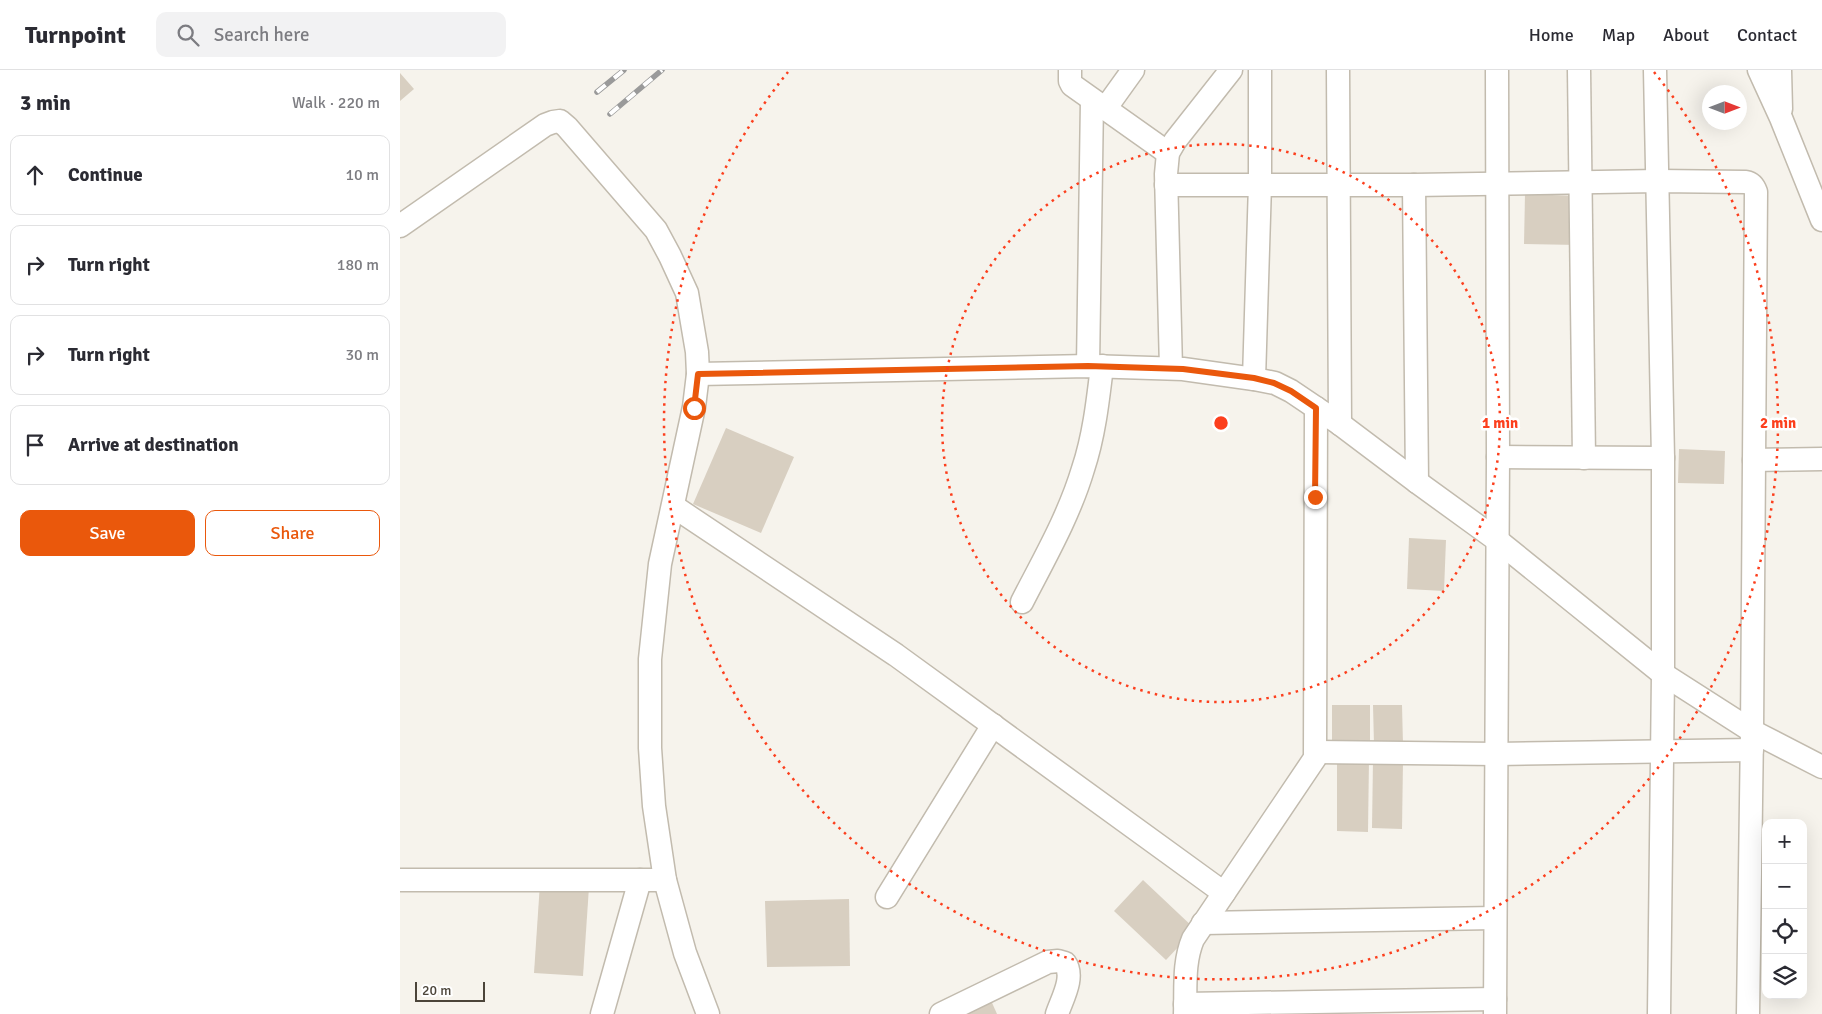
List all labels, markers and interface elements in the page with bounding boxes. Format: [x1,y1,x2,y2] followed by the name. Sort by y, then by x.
[156,12,506,57] search box
[25,20,126,50] text: Turnpoint
[174,21,202,49] icon: search
[214,23,309,47] text: Search here
[1529,24,1574,46] text: Home
[1602,24,1635,46] text: Map
[1663,24,1709,46] text: About
[1737,24,1797,46] text: Contact
[1702,85,1747,130] north arrow
[20,90,71,116] text: 3 min
[292,93,380,113] text: Walk · 220 m
[21,161,49,189] icon: ahead
[68,163,143,187] text: Continue
[345,165,379,185] text: 10 m
[21,251,49,279] icon: right
[68,253,150,277] text: Turn right
[337,255,379,275] text: 180 m
[21,341,49,369] icon: right
[68,343,150,367] text: Turn right
[345,345,379,365] text: 30 m
[683,397,706,420] route start
[1212,414,1230,432] centre of rings
[1482,414,1518,432] text: 1 min
[1760,414,1796,432] text: 2 min
[21,431,49,459] icon: arrive
[68,433,239,457] text: Arrive at destination
[1304,486,1327,509] route end
[20,510,195,556] button: Save
[205,510,380,556] button: Share
[1762,819,1807,999] map controls
[1762,819,1807,864] button: +
[1762,864,1807,909] button: −
[1762,909,1807,954] button: locate
[1762,954,1807,999] button: layers
[415,979,485,1002] scale bar
[422,982,451,999] text: 20 m

